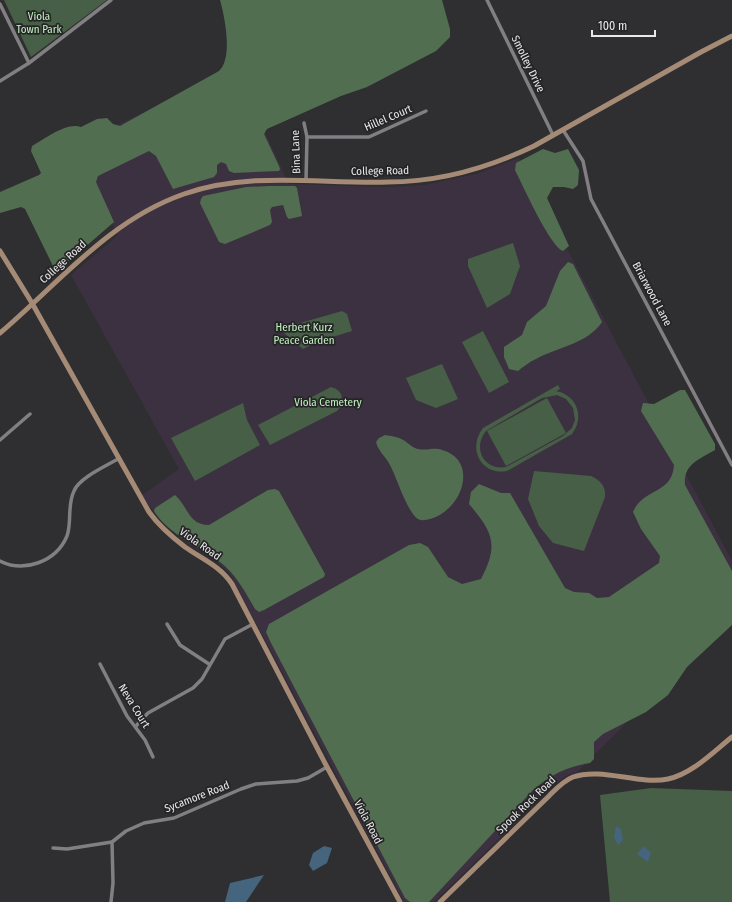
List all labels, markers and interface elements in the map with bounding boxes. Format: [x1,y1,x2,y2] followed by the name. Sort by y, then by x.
[16,10,63,36] park label: Viola Town Park
[592,12,655,38] scale bar
[598,19,627,33] text: 100 m
[509,33,547,95] street label: Smolley Drive
[362,102,414,134] street label: Hillel Court
[289,130,303,174] street label: Bina Lane
[351,164,409,178] street label: College Road
[37,238,89,286] street label: College Road
[630,260,674,328] street label: Briarwood Lane
[273,321,335,347] park label: Herbert Kurz Peace Garden
[294,396,362,409] park label: Viola Cemetery
[177,525,223,563] street label: Viola Road
[115,682,153,731] street label: Neva Court
[494,773,558,837] street label: Spook Rock Road
[163,779,231,815] street label: Sycamore Road
[351,798,385,846] street label: Viola Road

